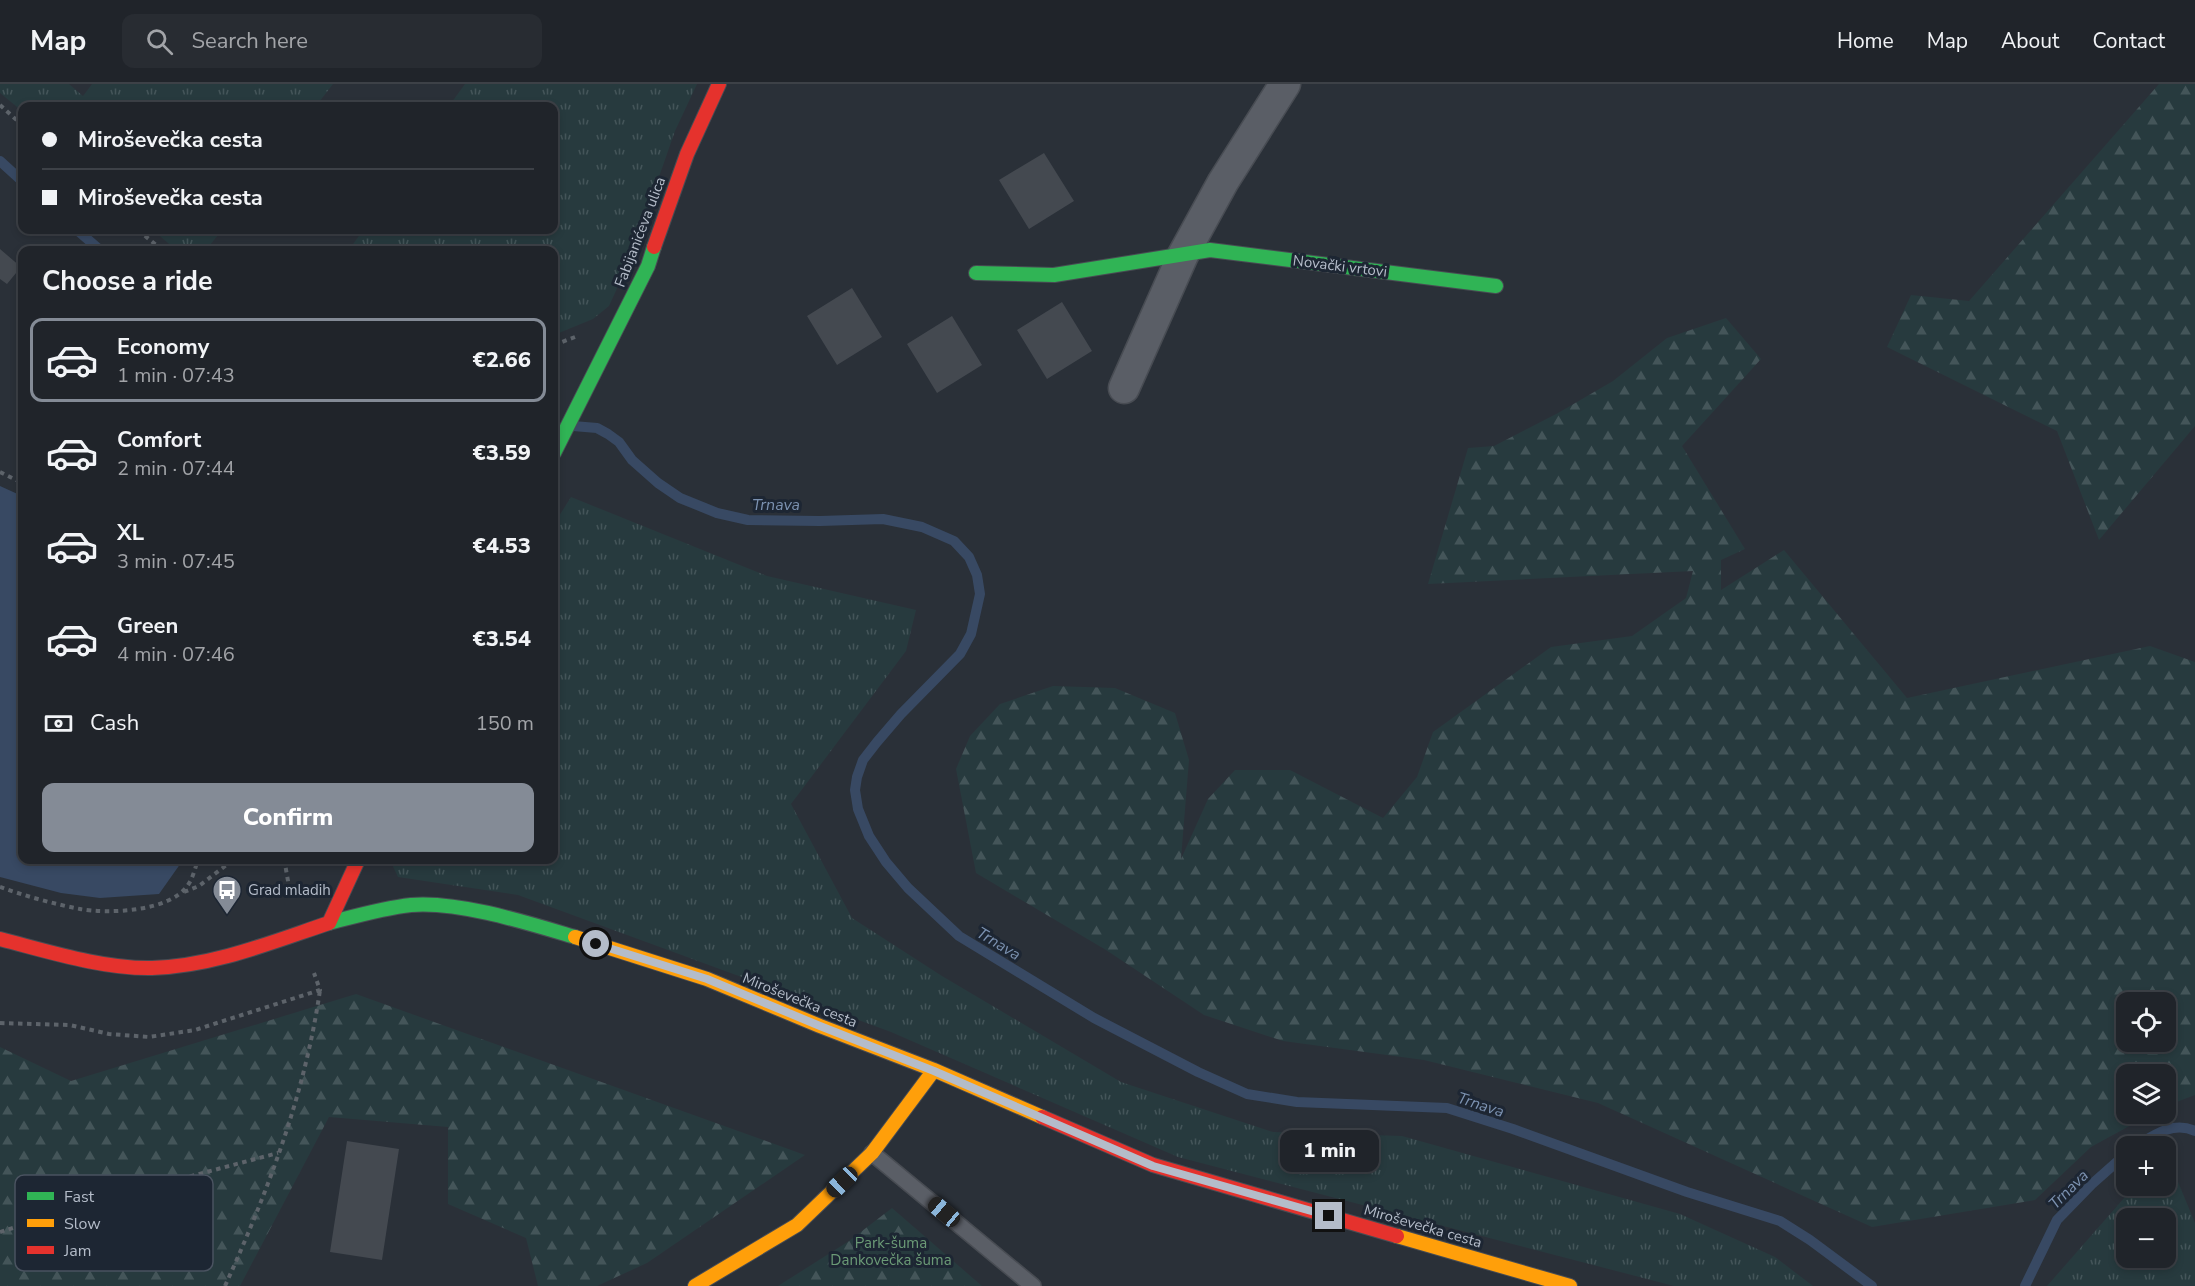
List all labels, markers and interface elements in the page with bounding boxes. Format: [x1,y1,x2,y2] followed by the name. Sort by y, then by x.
[122,14,542,68] search box
[30,22,86,60] text: Map
[143,25,176,58] icon: search
[191,26,308,56] text: Search here
[1837,27,1894,55] text: Home
[1927,27,1968,55] text: Map
[2001,27,2059,55] text: About
[2092,27,2165,55] text: Contact
[78,125,263,155] text: Miroševečka cesta
[610,174,670,290] street label: Fabijanićeva ulica
[78,183,263,213] text: Miroševečka cesta
[1292,250,1388,282] street label: Novački vrtovi
[42,263,213,300] text: Choose a ride
[117,332,209,362] text: Economy
[45,333,99,387] icon: car
[472,345,531,375] text: €2.66
[117,362,235,389] text: 1 min · 07:43
[117,425,201,455] text: Comfort
[45,426,99,480] icon: car
[472,438,531,468] text: €3.59
[117,455,235,482] text: 2 min · 07:44
[752,494,800,516] water label: Trnava
[117,518,144,548] text: XL
[45,519,99,573] icon: car
[472,531,531,561] text: €4.53
[117,548,235,575] text: 3 min · 07:45
[117,611,178,641] text: Green
[45,612,99,666] icon: car
[472,624,531,654] text: €3.54
[117,641,235,668] text: 4 min · 07:46
[42,707,75,740] icon: cash
[90,708,139,738] text: Cash
[476,710,534,737] text: 150 m
[42,783,534,852] button: Confirm
[211,874,243,916] bus stop icon: Grad mladih
[248,880,331,900] place label: Grad mladih
[972,922,1025,966] water label: Trnava
[582,930,609,957] route start
[740,968,860,1032] street label: Miroševečka cesta
[2116,992,2176,1268] map controls
[2116,992,2176,1052] button: locate
[2116,1064,2176,1124] button: layers
[1454,1087,1507,1123] water label: Trnava
[1280,1129,1378,1171] callout: 1 min
[2116,1136,2176,1196] button: +
[1303,1137,1356,1164] text: 1 min
[823,1163,861,1201] car
[2044,1165,2094,1215] water label: Trnava
[15,1175,213,1271] legend
[64,1186,95,1208] text: Fast
[924,1194,964,1230] car
[1362,1200,1484,1252] street label: Miroševečka cesta
[1315,1202,1342,1229] route end
[2116,1208,2176,1268] button: −
[64,1213,101,1235] text: Slow
[830,1233,952,1270] park label: Park-šuma Dankovečka šuma
[63,1240,91,1262] text: Jam

